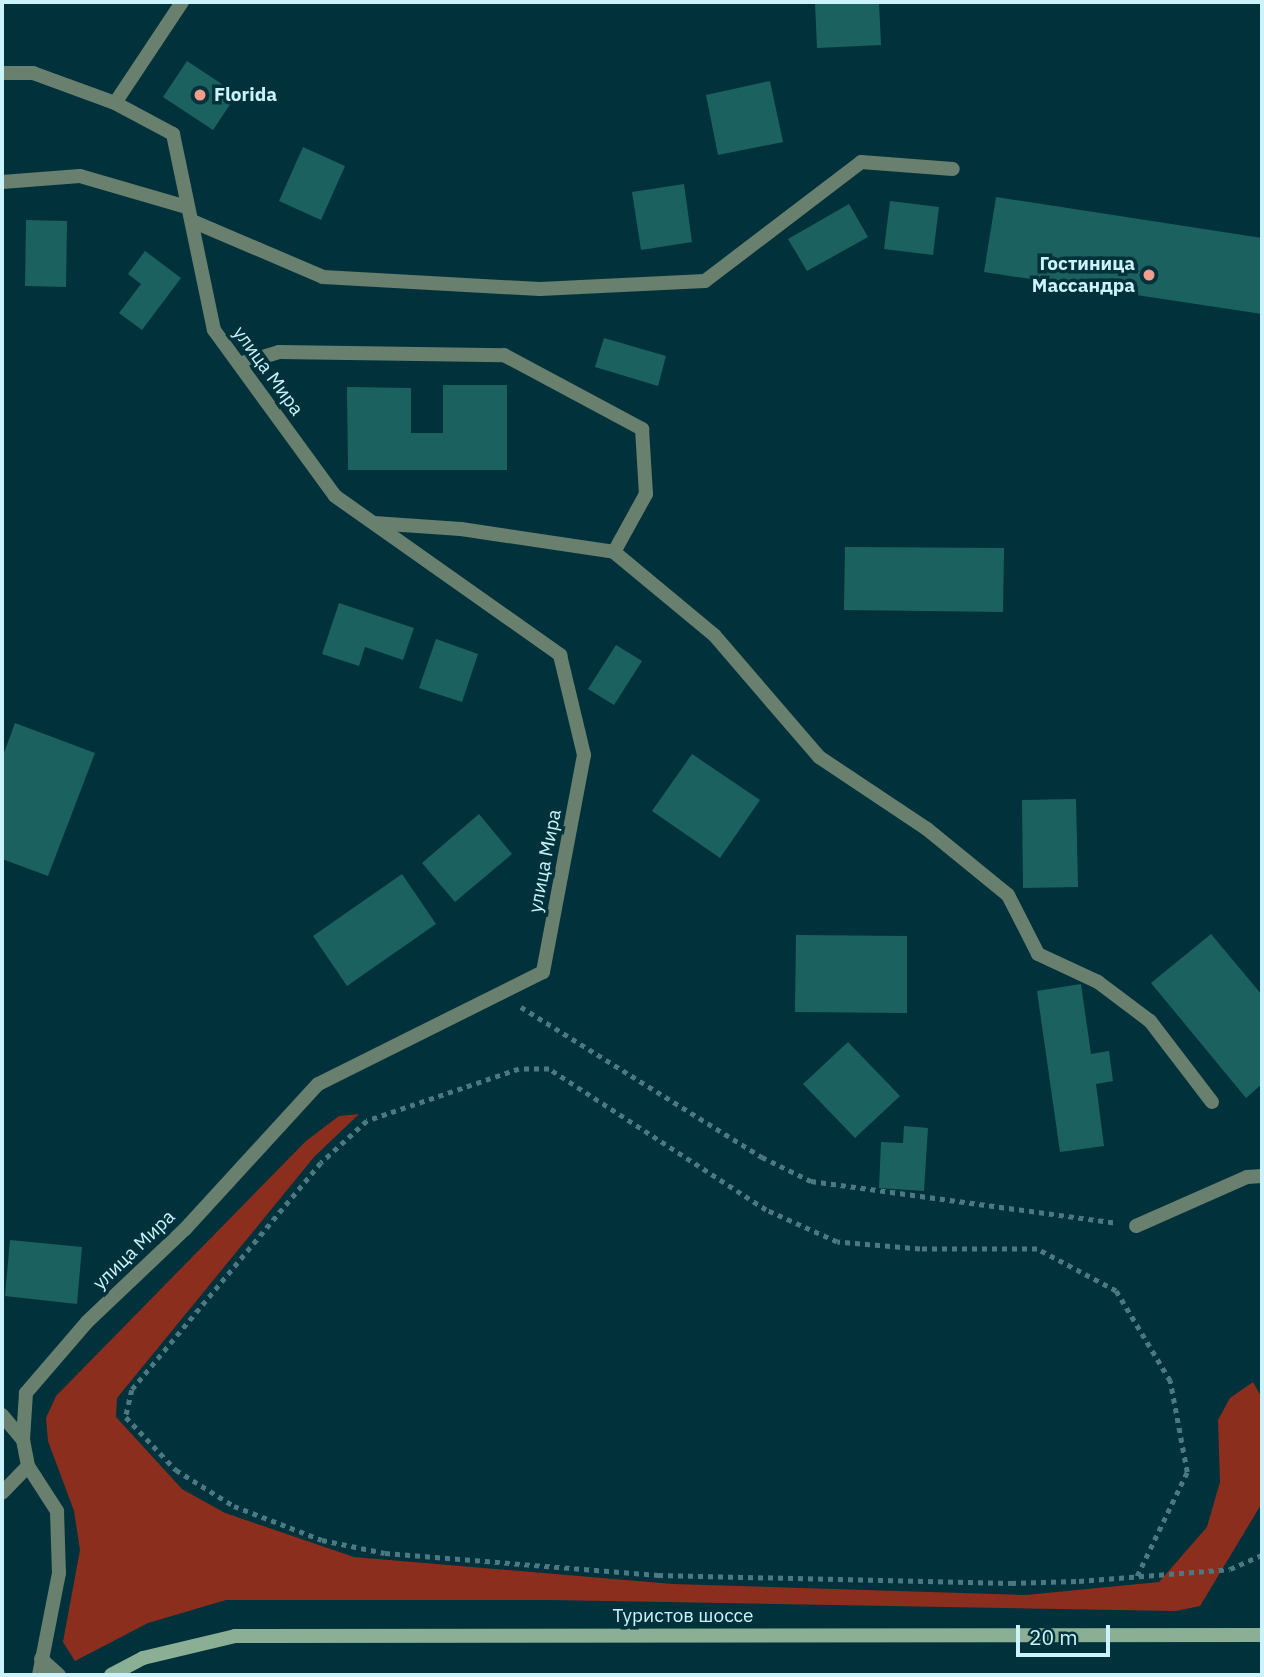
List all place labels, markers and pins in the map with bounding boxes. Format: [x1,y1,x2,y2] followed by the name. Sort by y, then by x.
[214,84,277,106] place label: Florida
[192,87,208,103] marker: Florida
[1032,253,1135,297] place label: Гостиница Массандра
[1141,267,1157,283] marker: Гостиница Массандра

